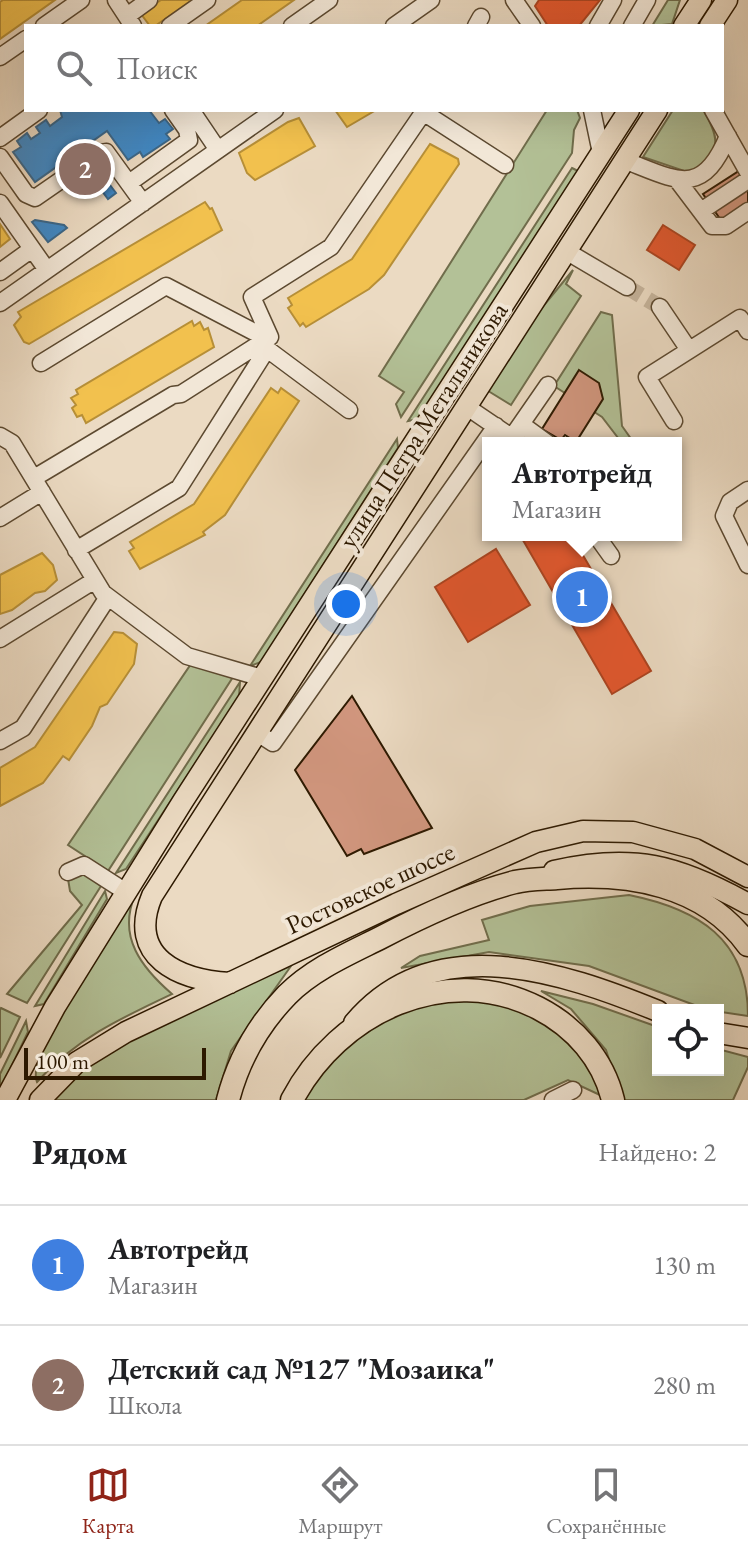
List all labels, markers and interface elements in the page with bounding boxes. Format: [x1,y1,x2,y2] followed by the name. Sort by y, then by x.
[24,24,724,112] search box
[52,46,96,90] icon: search
[116,49,198,88] text: Поиск
[59,139,111,199] pin: 2
[331,295,516,555] street label: улица Петра Метальникова
[482,437,682,541] popup
[512,453,652,492] text: Автотрейд
[512,492,601,526] text: Магазин
[556,567,608,627] pin: 1
[326,584,366,624] your location
[280,834,460,942] street label: Ростовское шоссе
[652,1004,724,1076] map controls
[652,1004,724,1076] button: locate
[24,1044,206,1080] scale bar
[36,1047,89,1076] text: 100 m
[32,1130,127,1174] text: Рядом
[598,1135,716,1169] text: Найдено: 2
[108,1229,249,1268] text: Автотрейд
[51,1248,65,1282] text: 1
[653,1248,716,1282] text: 130 m
[108,1268,198,1302] text: Магазин
[108,1349,495,1388] text: Детский сад №127 "Мозаика"
[51,1368,65,1402] text: 2
[653,1368,716,1402] text: 280 m
[108,1388,182,1422] text: Школа
[82,1463,134,1540] tab: Карта
[298,1463,382,1540] tab: Маршрут
[546,1463,666,1540] tab: Сохранённые

